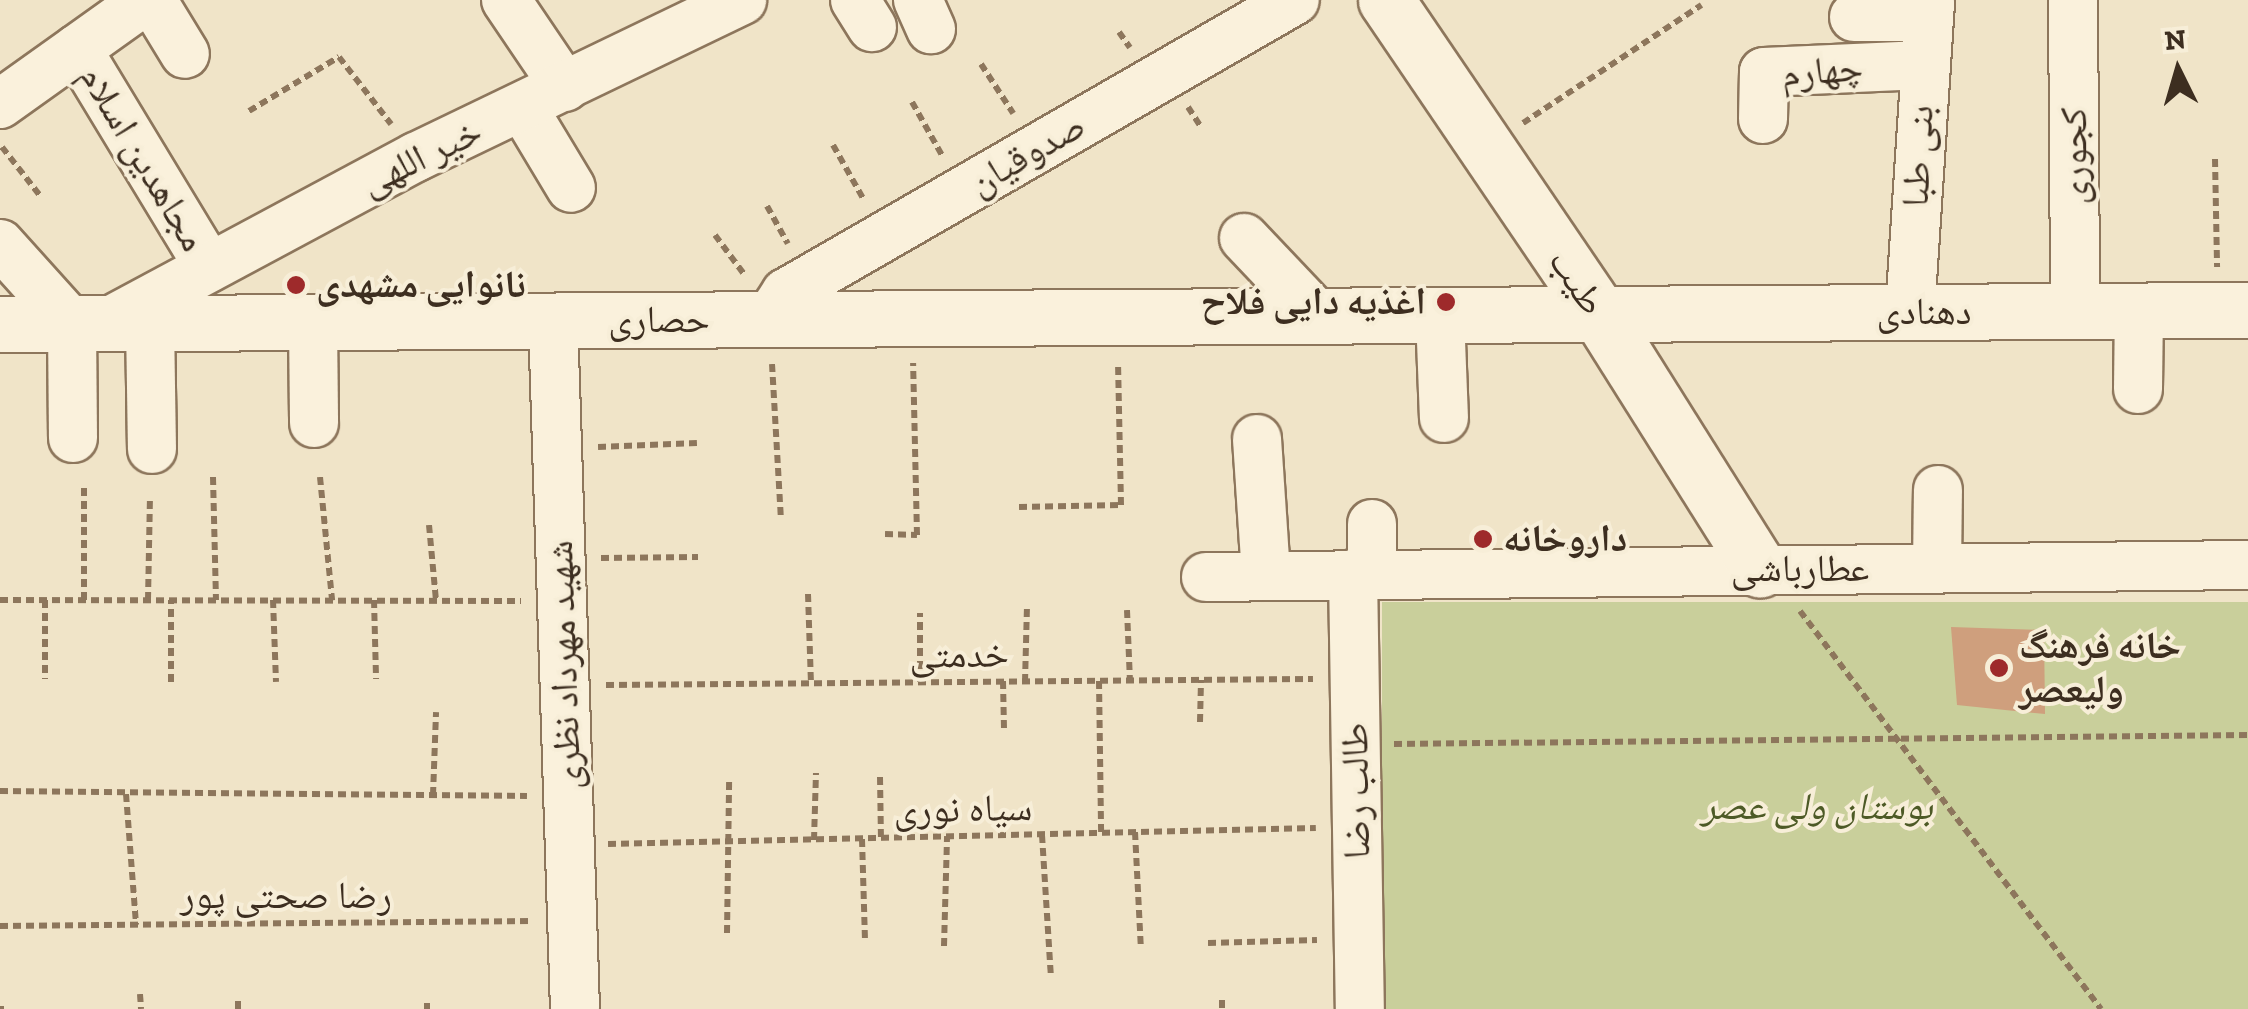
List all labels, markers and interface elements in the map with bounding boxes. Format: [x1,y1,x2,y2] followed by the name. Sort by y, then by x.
[2128,20,2228,120] north arrow
[2163,22,2187,57] text: N
[1779,45,1865,97] street label: چهارم
[70,57,216,259] street label: مجاهدین اسلام
[961,102,1093,206] street label: صدوقیان
[1893,104,1943,208] street label: بنی طبا
[2051,107,2097,205] street label: کجوری
[353,108,489,206] street label: خیر اللهی
[1539,240,1615,324] street label: طیب
[316,262,526,308] place label: نانوایی مشهدی
[285,274,307,296] marker: نانوایی مشهدی
[1201,279,1426,325] place label: اغذیه دایی فلاح
[1877,289,1971,335] street label: دهنادی
[1435,291,1457,313] marker: اغذیه دایی فلاح
[608,297,710,343] street label: حصاری
[1503,516,1627,562] place label: داروخانه
[1472,528,1494,550] marker: داروخانه
[537,540,591,790] street label: شهید مهرداد نظری
[1731,546,1869,592] street label: عطارباشی
[2019,623,2181,712] place label: خانه فرهنگ ولیعصر
[909,631,1009,679] street label: خدمتی
[1988,657,2010,679] marker: خانه فرهنگ ولیعصر
[1332,722,1380,860] street label: طالب رضا
[1701,784,1933,830] park label: بوستان ولی عصر
[893,785,1033,833] street label: سیاه نوری
[180,873,392,919] street label: رضا صحتی پور

